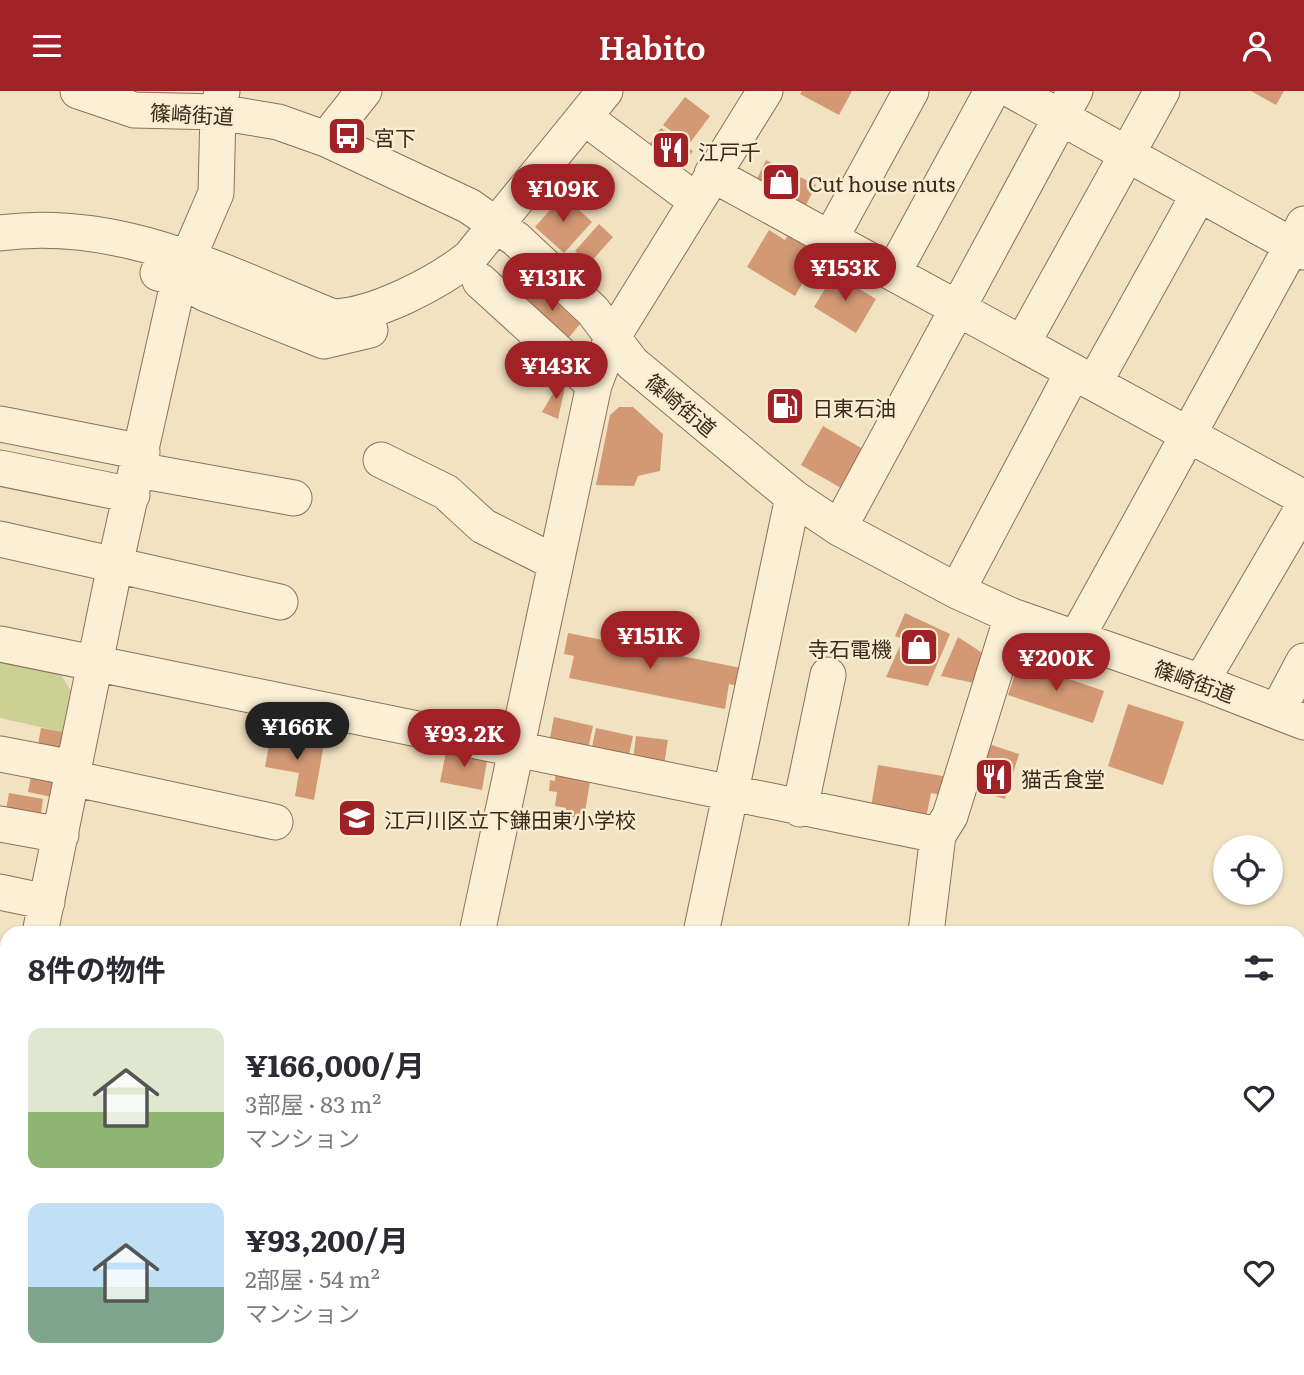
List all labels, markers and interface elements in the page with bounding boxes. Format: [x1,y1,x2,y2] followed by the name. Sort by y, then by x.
[598,22,706,70] text: Habito
[28,27,66,65] icon: menu
[1238,27,1276,65] icon: person
[149,95,235,131] street label: 篠崎街道
[326,115,368,157] bus stop icon: 宮下
[374,121,416,152] place label: 宮下
[650,129,692,171] restaurant icon: 江戸千
[698,135,761,166] place label: 江戸千
[760,161,802,203] shop icon: Cut house nuts
[514,165,612,224] pin: ¥109K
[808,167,955,198] place label: Cut house nuts
[527,170,599,204] text: ¥109K
[796,243,894,303] pin: ¥153K
[810,249,880,283] text: ¥153K
[503,253,601,313] pin: ¥131K
[518,259,586,293] text: ¥131K
[507,341,605,401] pin: ¥143K
[521,347,591,381] text: ¥143K
[640,365,724,443] street label: 篠崎街道
[764,385,806,427] fuel station icon: 日東石油
[812,391,896,422] place label: 日東石油
[601,611,699,671] pin: ¥151K
[617,617,683,651] text: ¥151K
[898,626,940,668] shop icon: 寺石電機
[808,632,892,663] place label: 寺石電機
[1007,633,1105,693] pin: ¥200K
[1018,639,1094,673] text: ¥200K
[1150,651,1240,709] street label: 篠崎街道
[248,703,346,762] pin: ¥166K
[261,708,333,742] text: ¥166K
[407,709,521,769] pin: ¥93.2K
[424,715,504,749] text: ¥93.2K
[973,756,1015,798] restaurant icon: 猫舌食堂
[1021,762,1105,793] place label: 猫舌食堂
[336,797,378,839] school or university icon: 江戸川区立下鎌田東小学校
[384,803,636,834] place label: 江戸川区立下鎌田東小学校
[1213,835,1283,905] map controls
[1213,835,1283,905] button: locate
[28,946,166,990] text: 8件の物件
[1240,949,1278,987] icon: filters
[245,1042,425,1086] text: ¥166,000/月
[84,1056,168,1140] icon: home
[1240,1079,1278,1117] icon: heart
[245,1086,382,1120] text: 3部屋 · 83 m²
[245,1120,360,1154] text: マンション
[245,1217,409,1261] text: ¥93,200/月
[84,1231,168,1315] icon: home
[1240,1254,1278,1292] icon: heart
[245,1261,380,1295] text: 2部屋 · 54 m²
[245,1295,360,1329] text: マンション

